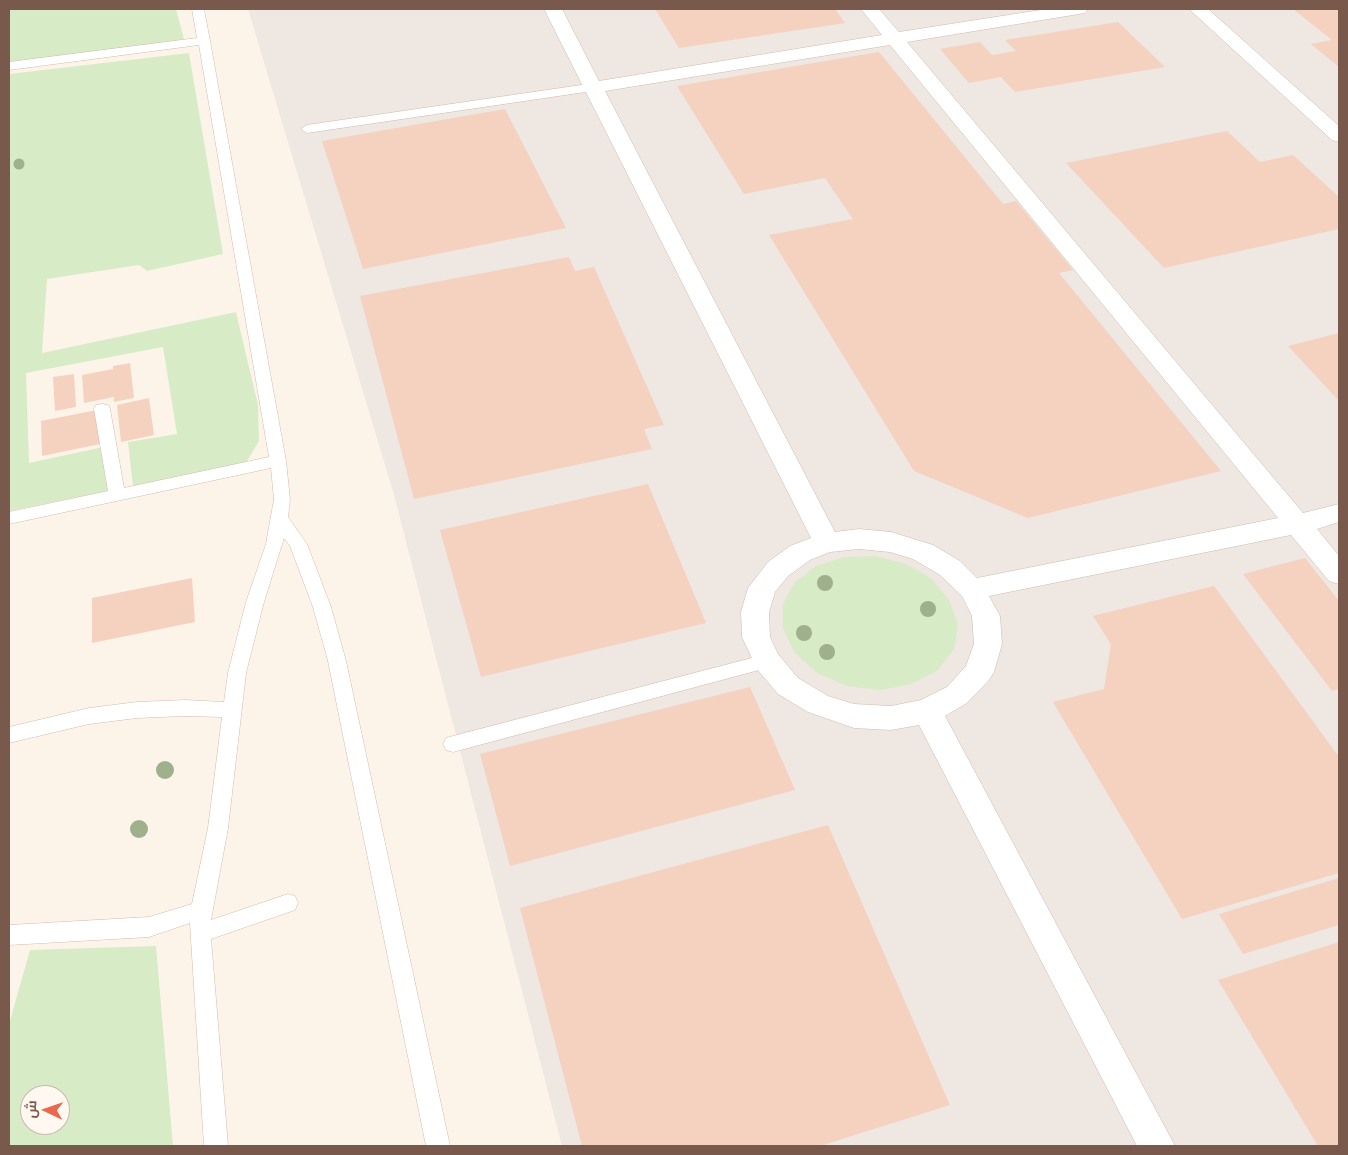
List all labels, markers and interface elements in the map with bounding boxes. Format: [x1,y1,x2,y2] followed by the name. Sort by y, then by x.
[20,1085,70,1135] north arrow
[23,1100,39,1119] text: ش

